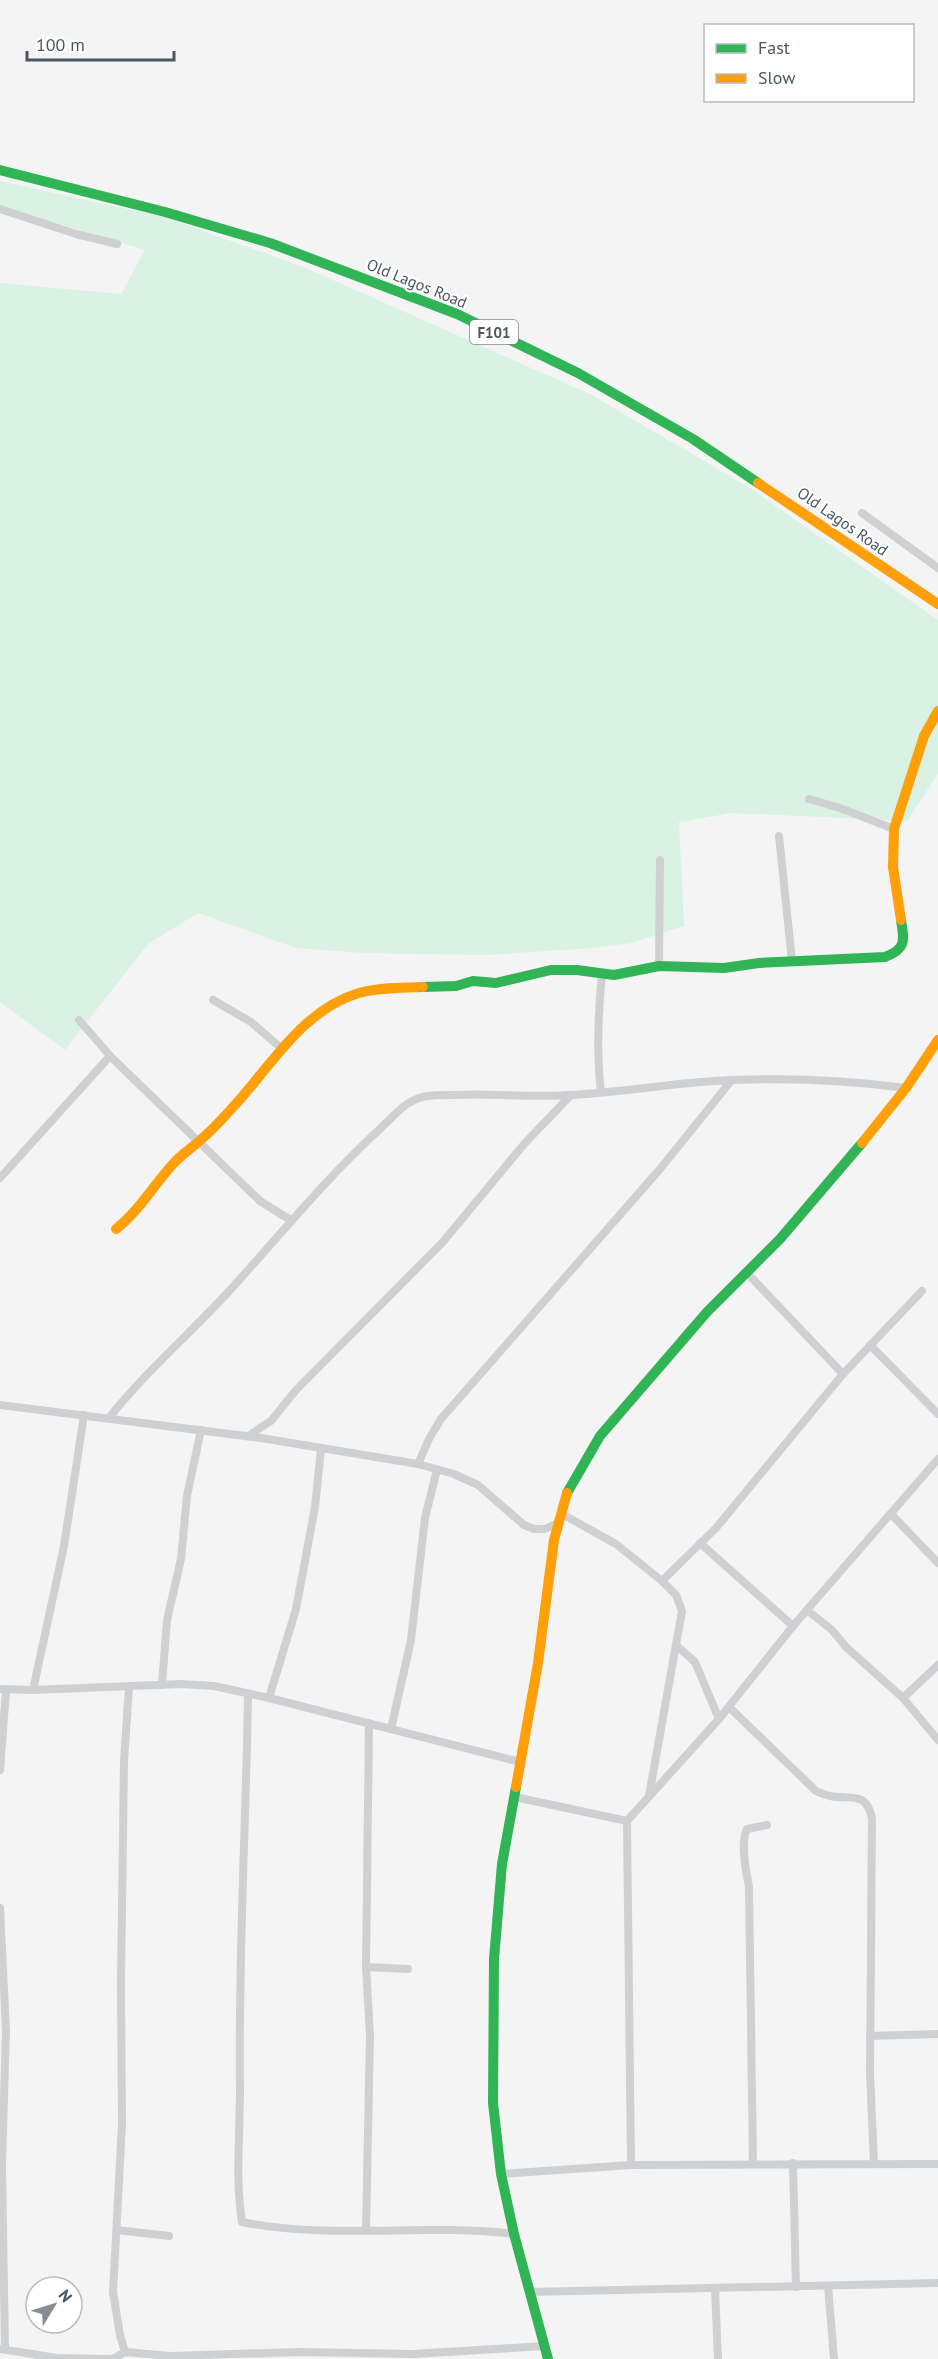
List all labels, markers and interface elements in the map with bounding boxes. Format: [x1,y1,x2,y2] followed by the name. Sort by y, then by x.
[27,24,174,62] scale bar
[704,24,914,102] legend
[36,33,85,56] text: 100 m
[758,36,790,59] text: Fast
[758,66,796,89] text: Slow
[364,254,470,312] street label: Old Lagos Road
[470,320,518,344] road number: F101
[794,482,892,560] street label: Old Lagos Road
[24,2275,84,2335] north arrow
[55,2285,77,2306] text: N

